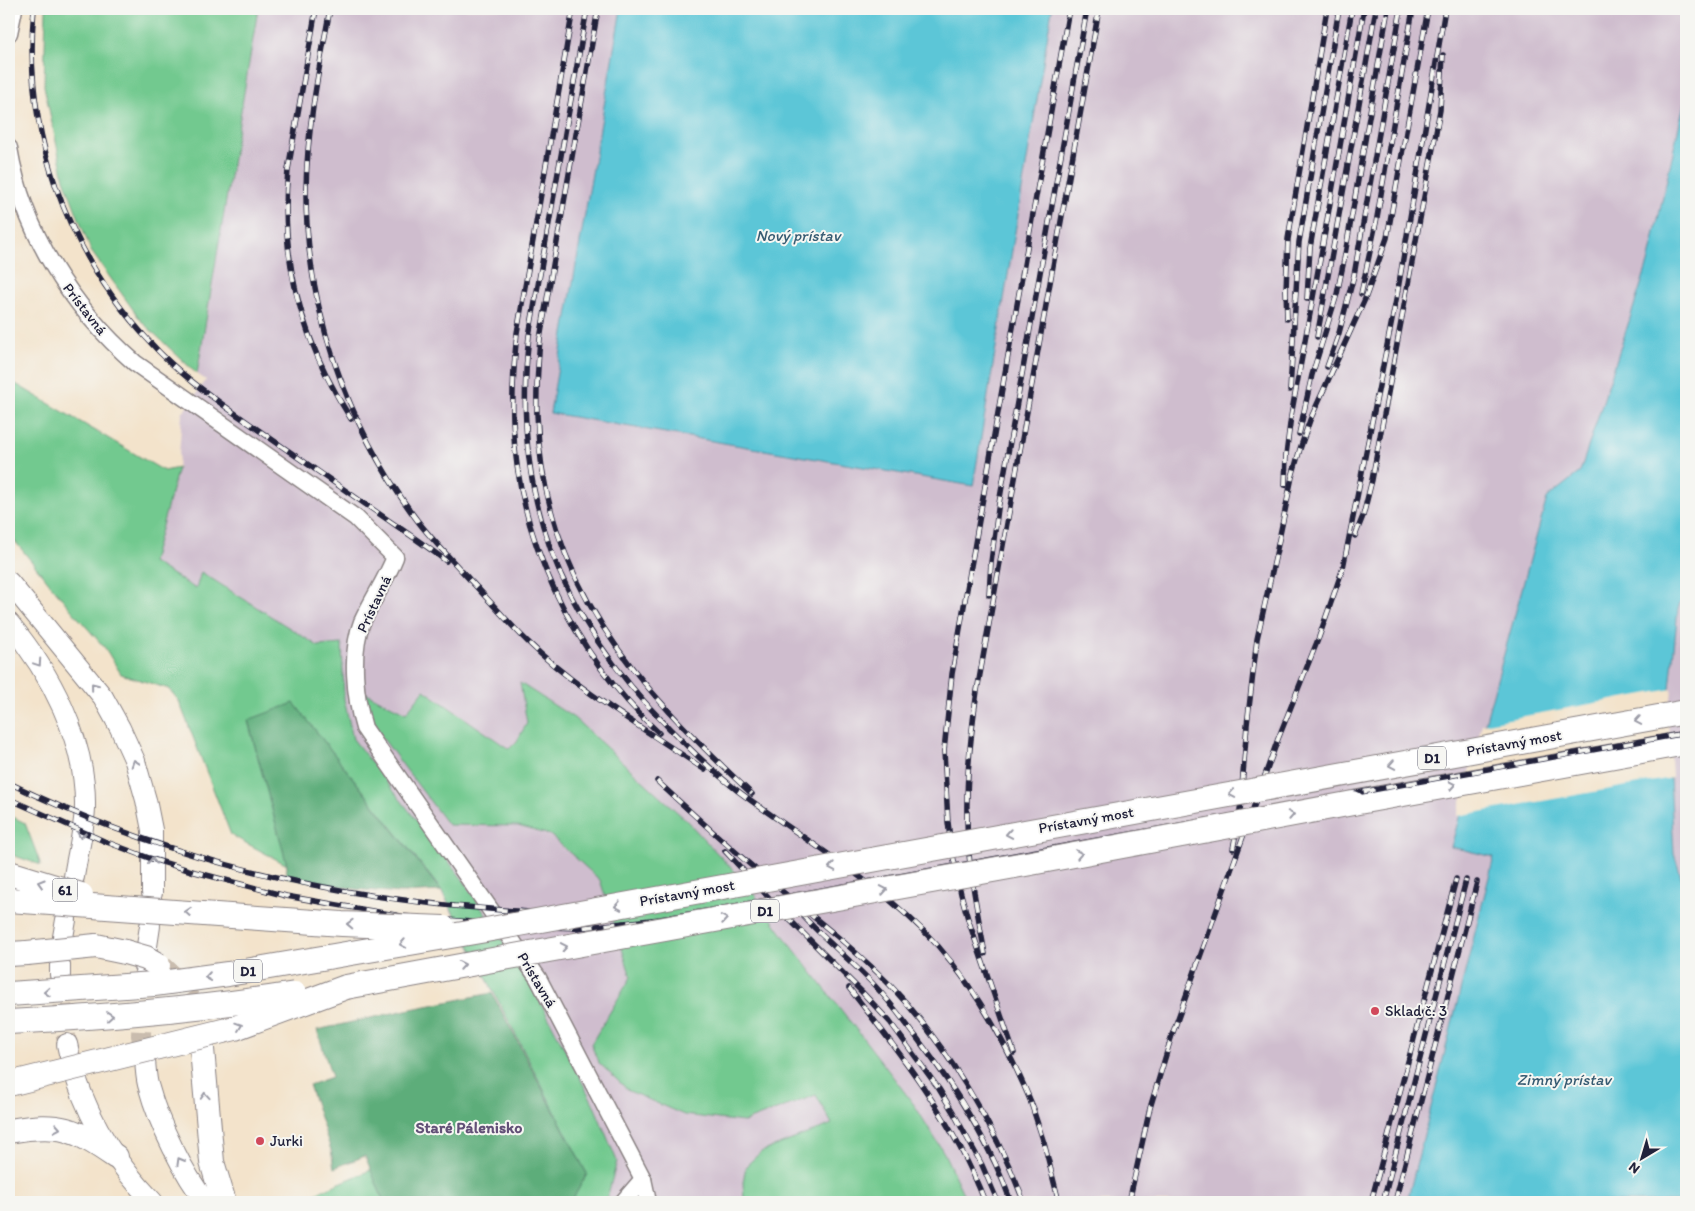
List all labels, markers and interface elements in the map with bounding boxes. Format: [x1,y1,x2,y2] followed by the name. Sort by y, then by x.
[756,226,842,245] water label: Nový prístav
[59,279,111,339] street label: Prístavná
[353,572,395,636] street label: Prístavná
[31,657,41,666] one-way arrow
[90,683,99,692] one-way arrow
[1634,715,1643,725] one-way arrow
[1465,726,1563,760] street label: Prístavný most
[1418,746,1446,770] road number: D1
[131,759,141,768] one-way arrow
[1388,759,1397,770] one-way arrow
[1448,781,1457,791] one-way arrow
[1228,788,1237,798] one-way arrow
[1037,803,1135,837] street label: Prístavný most
[1286,810,1295,821] one-way arrow
[1005,829,1013,839] one-way arrow
[76,831,86,839] one-way arrow
[1075,850,1084,860] one-way arrow
[147,857,157,865] one-way arrow
[828,861,836,871] one-way arrow
[638,876,736,910] street label: Prístavný most
[52,878,78,902] road number: 61
[37,879,45,889] one-way arrow
[879,885,888,895] one-way arrow
[751,899,779,922] road number: D1
[613,900,622,910] one-way arrow
[183,907,191,918] one-way arrow
[719,914,728,924] one-way arrow
[345,918,353,929] one-way arrow
[399,939,407,949] one-way arrow
[559,943,568,953] one-way arrow
[514,949,561,1011] street label: Prístavná
[234,959,262,982] road number: D1
[458,961,467,971] one-way arrow
[204,971,212,982] one-way arrow
[42,987,50,998] one-way arrow
[1385,1002,1447,1020] place label: Sklad č. 3
[1369,1005,1381,1017] marker: Sklad č. 3
[106,1011,114,1022] one-way arrow
[235,1022,243,1032] one-way arrow
[1517,1070,1613,1089] water label: Zimný prístav
[200,1091,211,1099] one-way arrow
[416,1118,522,1137] district label: Staré Pálenisko
[53,1122,61,1132] one-way arrow
[270,1132,303,1150] place label: Jurki
[1618,1134,1668,1184] north arrow
[254,1135,266,1147] marker: Jurki
[176,1157,186,1166] one-way arrow
[1625,1158,1643,1177] text: N

